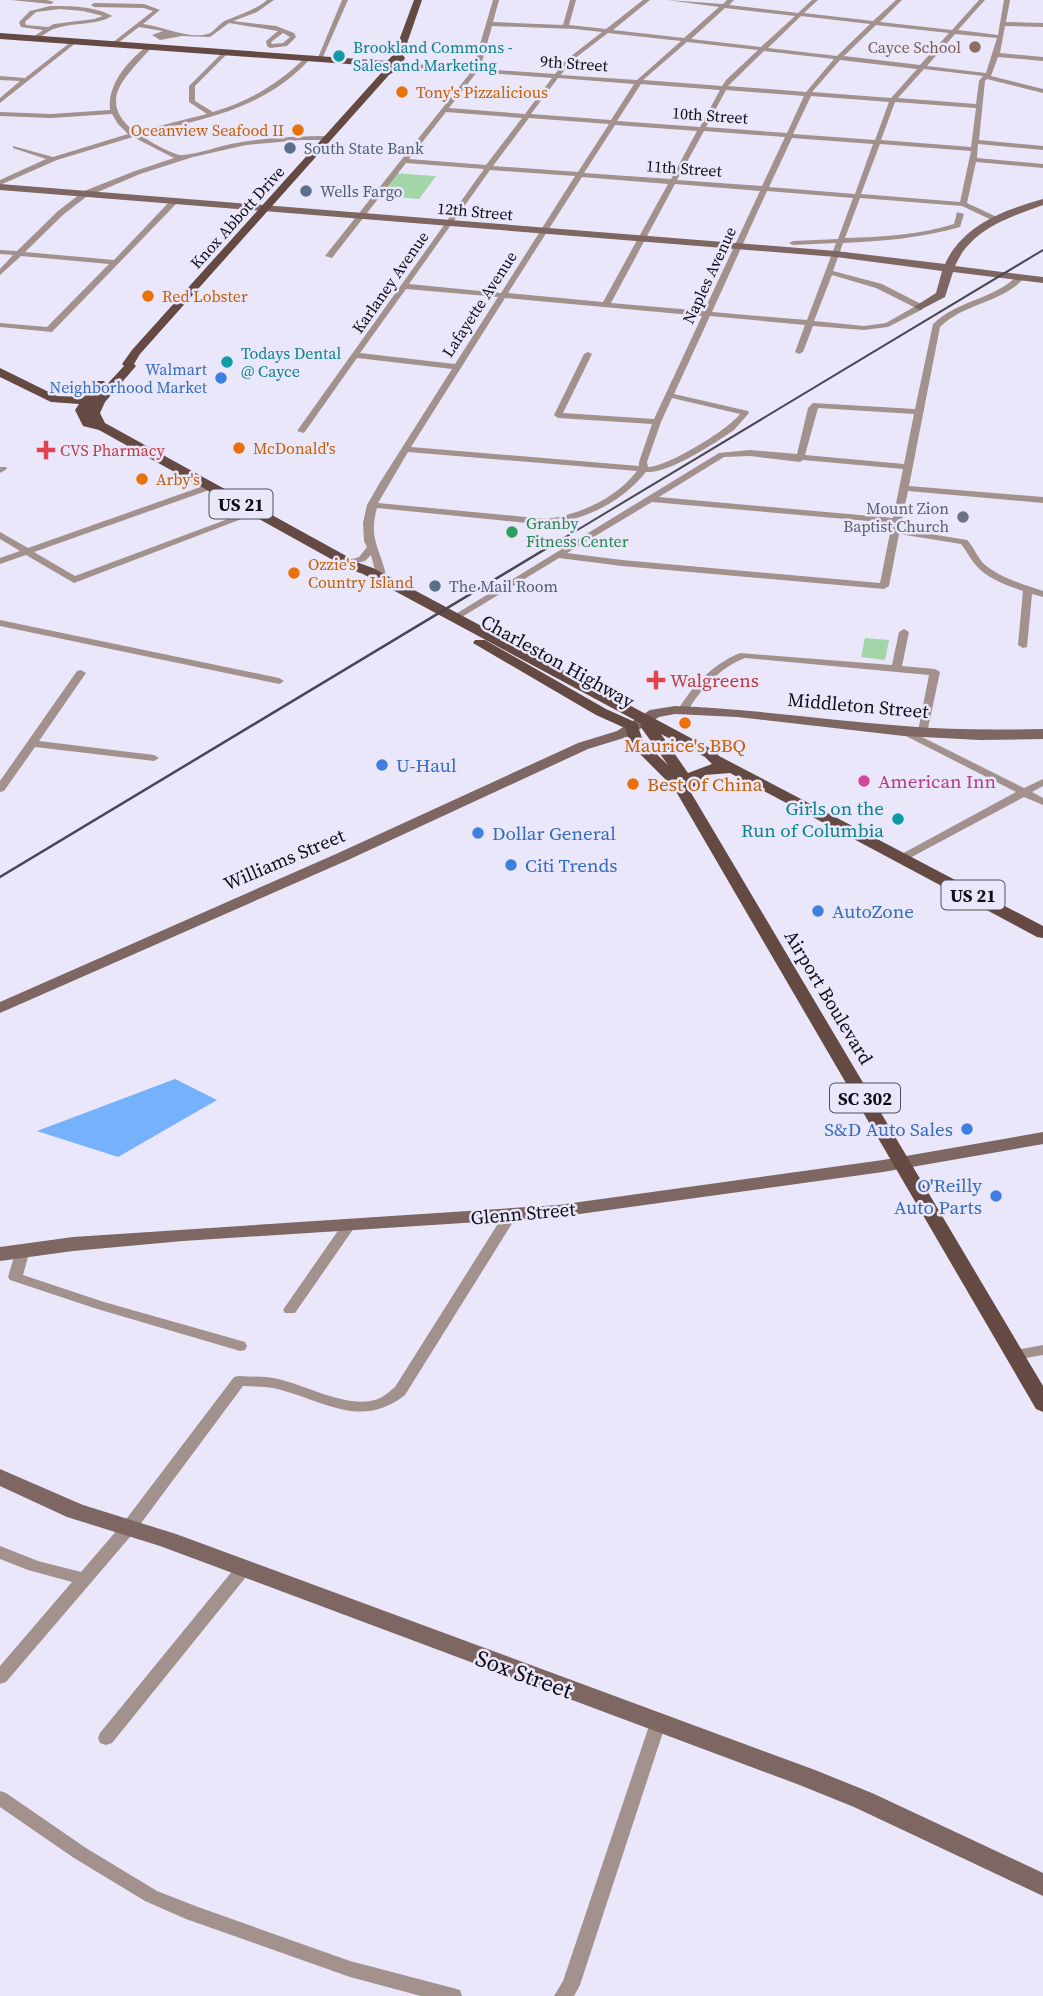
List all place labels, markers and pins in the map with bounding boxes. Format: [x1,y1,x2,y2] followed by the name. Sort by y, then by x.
[353,36,513,76] place label: Brookland Commons - Sales and Marketing
[868,36,961,58] place label: Cayce School
[967,39,983,55] marker: Cayce School
[331,48,347,64] marker: Brookland Commons - Sales and Marketing
[416,81,548,103] place label: Tony's Pizzalicious
[394,84,410,100] marker: Tony's Pizzalicious
[131,119,284,141] place label: Oceanview Seafood II
[290,122,306,138] marker: Oceanview Seafood II
[304,137,424,159] place label: South State Bank
[282,140,298,156] marker: South State Bank
[320,180,403,202] place label: Wells Fargo
[298,183,314,199] marker: Wells Fargo
[162,285,248,307] place label: Red Lobster
[140,288,156,304] marker: Red Lobster
[241,342,341,382] place label: Todays Dental @ Cayce
[219,354,235,370] marker: Todays Dental @ Cayce
[50,358,208,398] place label: Walmart Neighborhood Market
[213,370,229,386] marker: Walmart Neighborhood Market
[253,437,336,459] place label: McDonald's
[60,439,166,461] place label: CVS Pharmacy
[231,440,247,456] marker: McDonald's
[38,442,54,458] marker: CVS Pharmacy
[156,468,200,490] place label: Arby's
[134,471,150,487] marker: Arby's
[843,497,949,537] place label: Mount Zion Baptist Church
[955,509,971,525] marker: Mount Zion Baptist Church
[526,512,629,552] place label: Granby Fitness Center
[504,524,520,540] marker: Granby Fitness Center
[308,553,414,593] place label: Ozzie's Country Island
[286,565,302,581] marker: Ozzie's Country Island
[449,575,558,597] place label: The Mail Room
[427,578,443,594] marker: The Mail Room
[670,667,759,693] place label: Walgreens
[648,672,664,688] marker: Walgreens
[677,715,693,731] marker: Maurice's BBQ
[624,732,746,758] place label: Maurice's BBQ
[396,752,457,778] place label: U-Haul
[374,757,390,773] marker: U-Haul
[878,768,996,794] place label: American Inn
[647,771,763,797] place label: Best Of China
[856,773,872,789] marker: American Inn
[625,776,641,792] marker: Best Of China
[741,795,884,843] place label: Girls on the Run of Columbia
[890,811,906,827] marker: Girls on the Run of Columbia
[492,820,616,846] place label: Dollar General
[470,825,486,841] marker: Dollar General
[525,852,618,878] place label: Citi Trends
[503,857,519,873] marker: Citi Trends
[832,898,914,924] place label: AutoZone
[810,903,826,919] marker: AutoZone
[824,1116,953,1142] place label: S&D Auto Sales
[959,1121,975,1137] marker: S&D Auto Sales
[894,1172,982,1220] place label: O'Reilly Auto Parts
[988,1188,1004,1204] marker: O'Reilly Auto Parts

